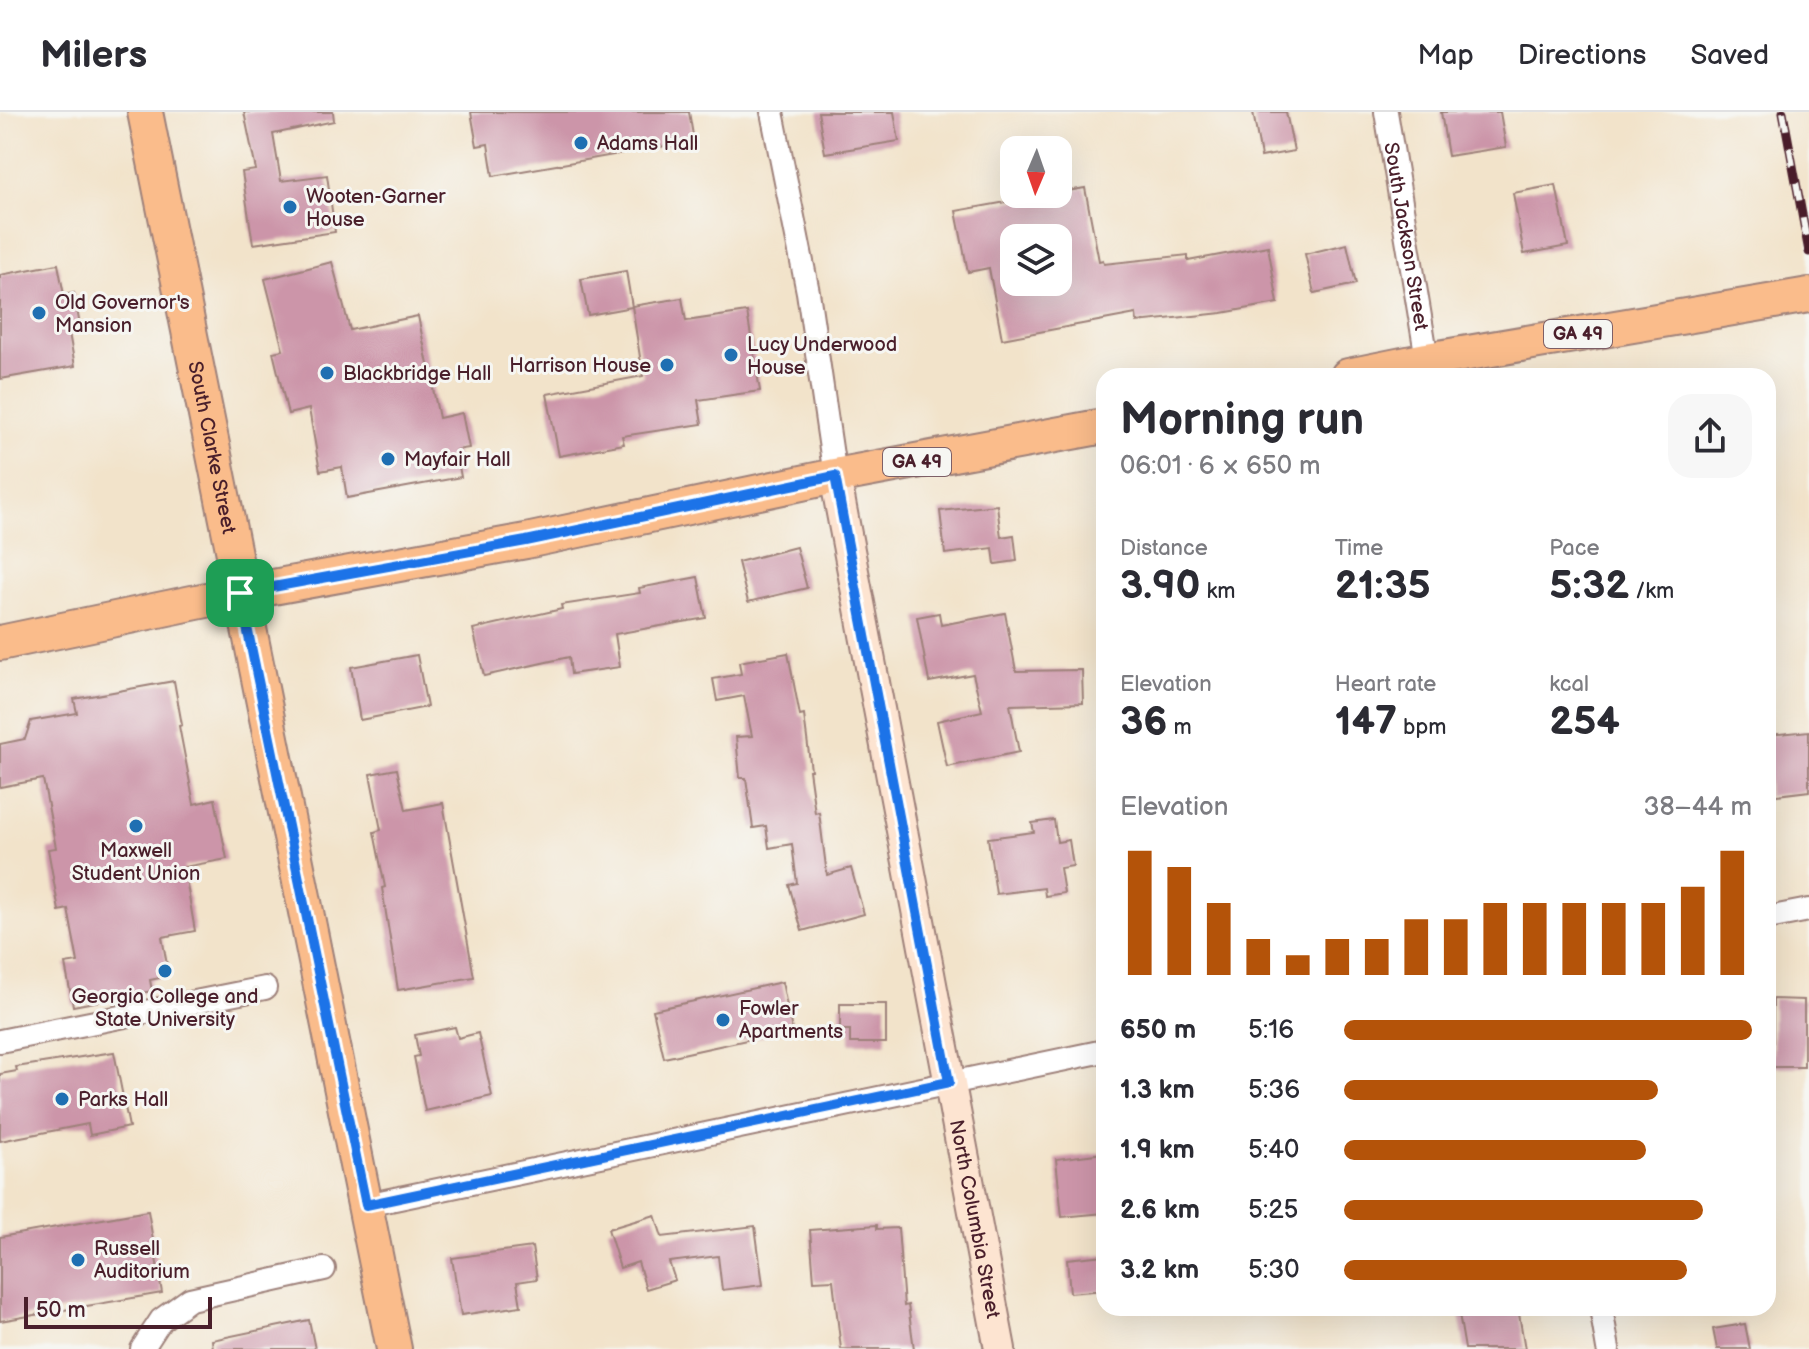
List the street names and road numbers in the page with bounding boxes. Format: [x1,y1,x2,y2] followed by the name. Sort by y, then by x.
[1378,141,1433,332] street label: South Jackson Street
[1544,320,1612,348] road number: GA 49
[182,359,241,536] street label: South Clarke Street
[883,448,951,476] road number: GA 49
[944,1118,1005,1320] street label: North Columbia Street

